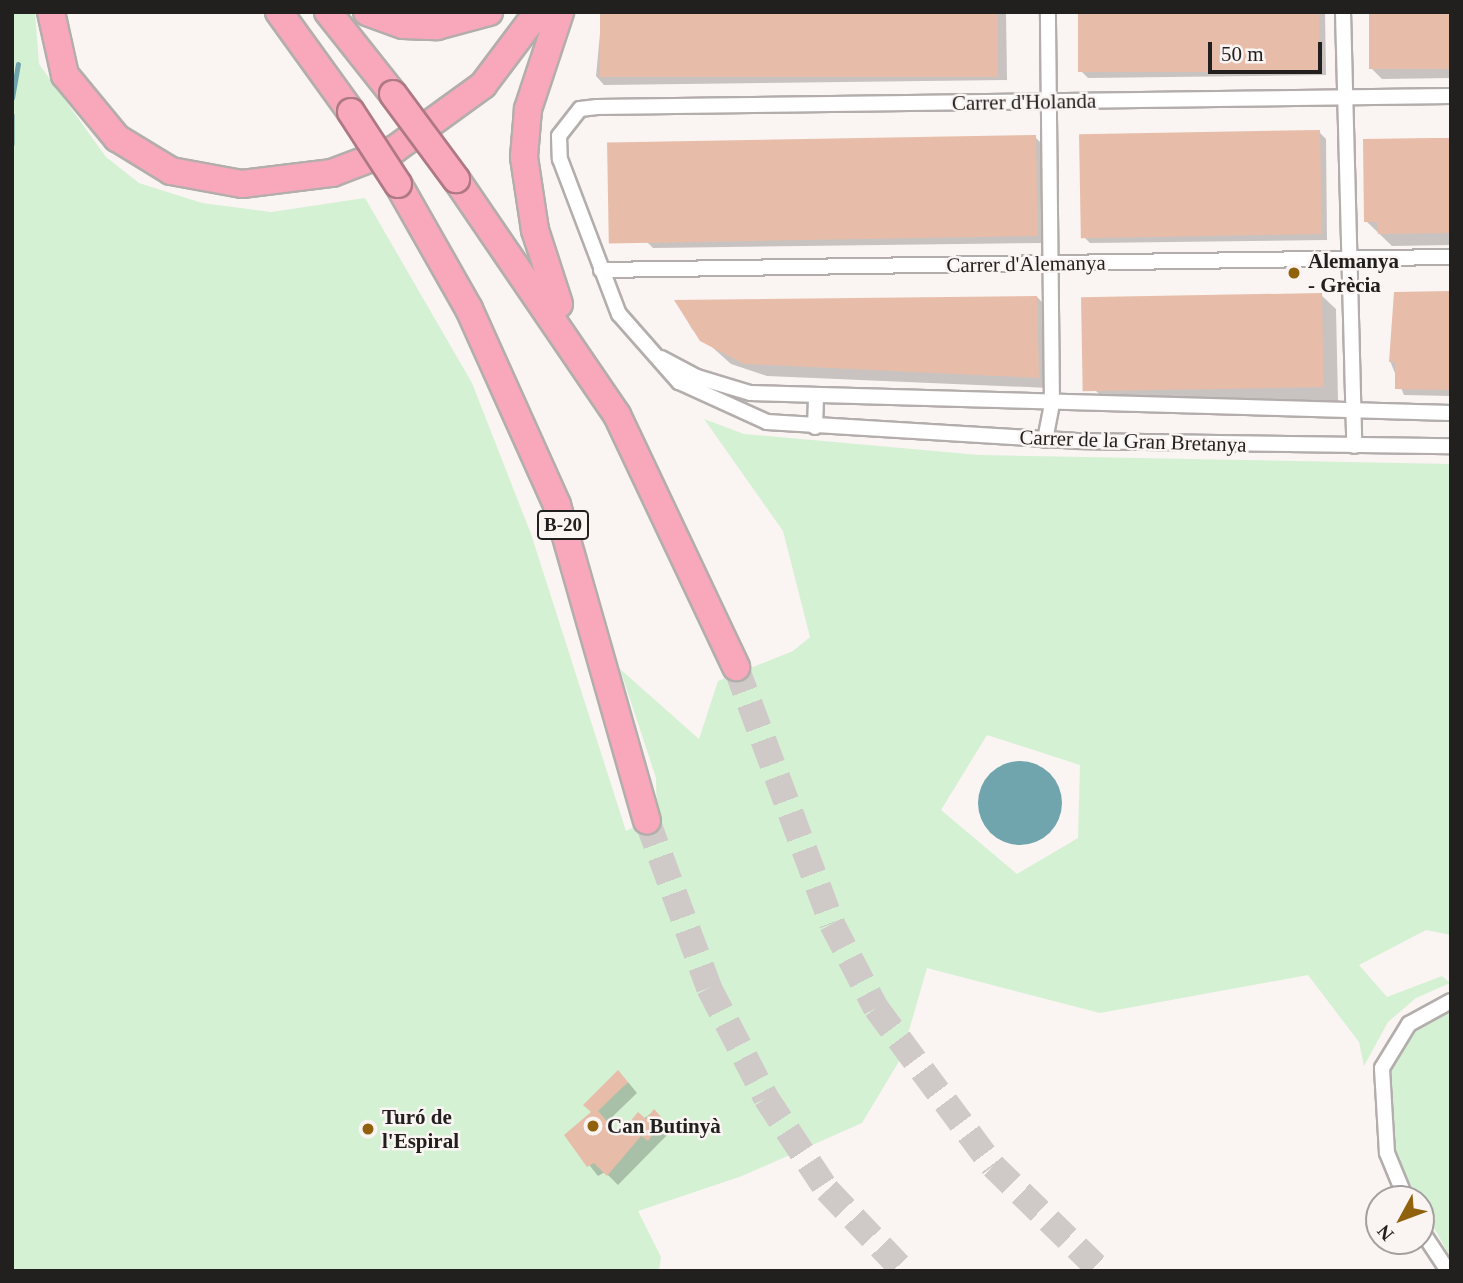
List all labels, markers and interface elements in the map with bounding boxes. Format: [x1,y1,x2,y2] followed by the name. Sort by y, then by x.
[1211,28,1325,72] scale bar
[1221,42,1264,66] text: 50 m
[952,88,1096,116] street label: Carrer d'Holanda
[1308,248,1399,298] place label: Alemanya - Grècia
[946,250,1106,278] street label: Carrer d'Alemanya
[1286,265,1302,281] marker: Alemanya - Grècia
[1019,424,1247,458] street label: Carrer de la Gran Bretanya
[537,510,589,540] road number: B-20
[382,1104,459,1154] place label: Turó de l'Espiral
[607,1113,721,1139] place label: Can Butinyà
[585,1118,601,1134] marker: Can Butinyà
[360,1121,376,1137] marker: Turó de l'Espiral
[1365,1185,1435,1255] north arrow
[1373,1221,1398,1245] text: N

